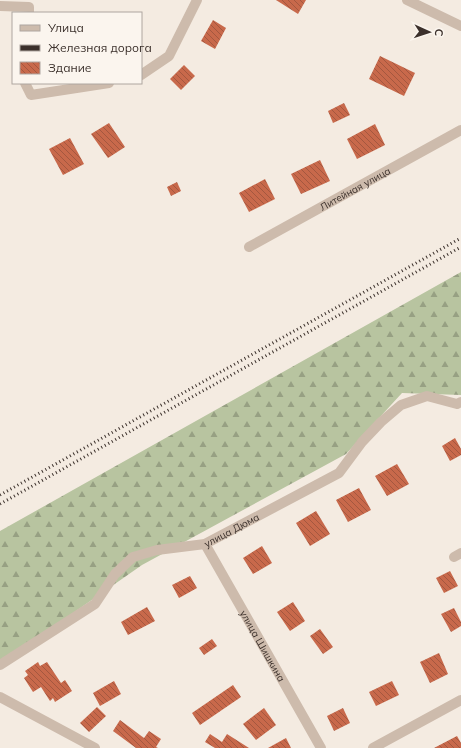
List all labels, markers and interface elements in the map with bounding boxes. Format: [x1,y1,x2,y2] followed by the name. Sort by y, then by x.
[12,12,142,84] legend
[409,12,449,52] north arrow
[47,20,84,35] text: Улица
[432,28,446,37] text: С
[48,40,152,55] text: Железная дорога
[48,60,92,75] text: Здание
[317,164,393,214] street label: Литейная улица
[202,511,261,550] street label: улица Дюма
[237,608,288,684] street label: улица Шишкина

